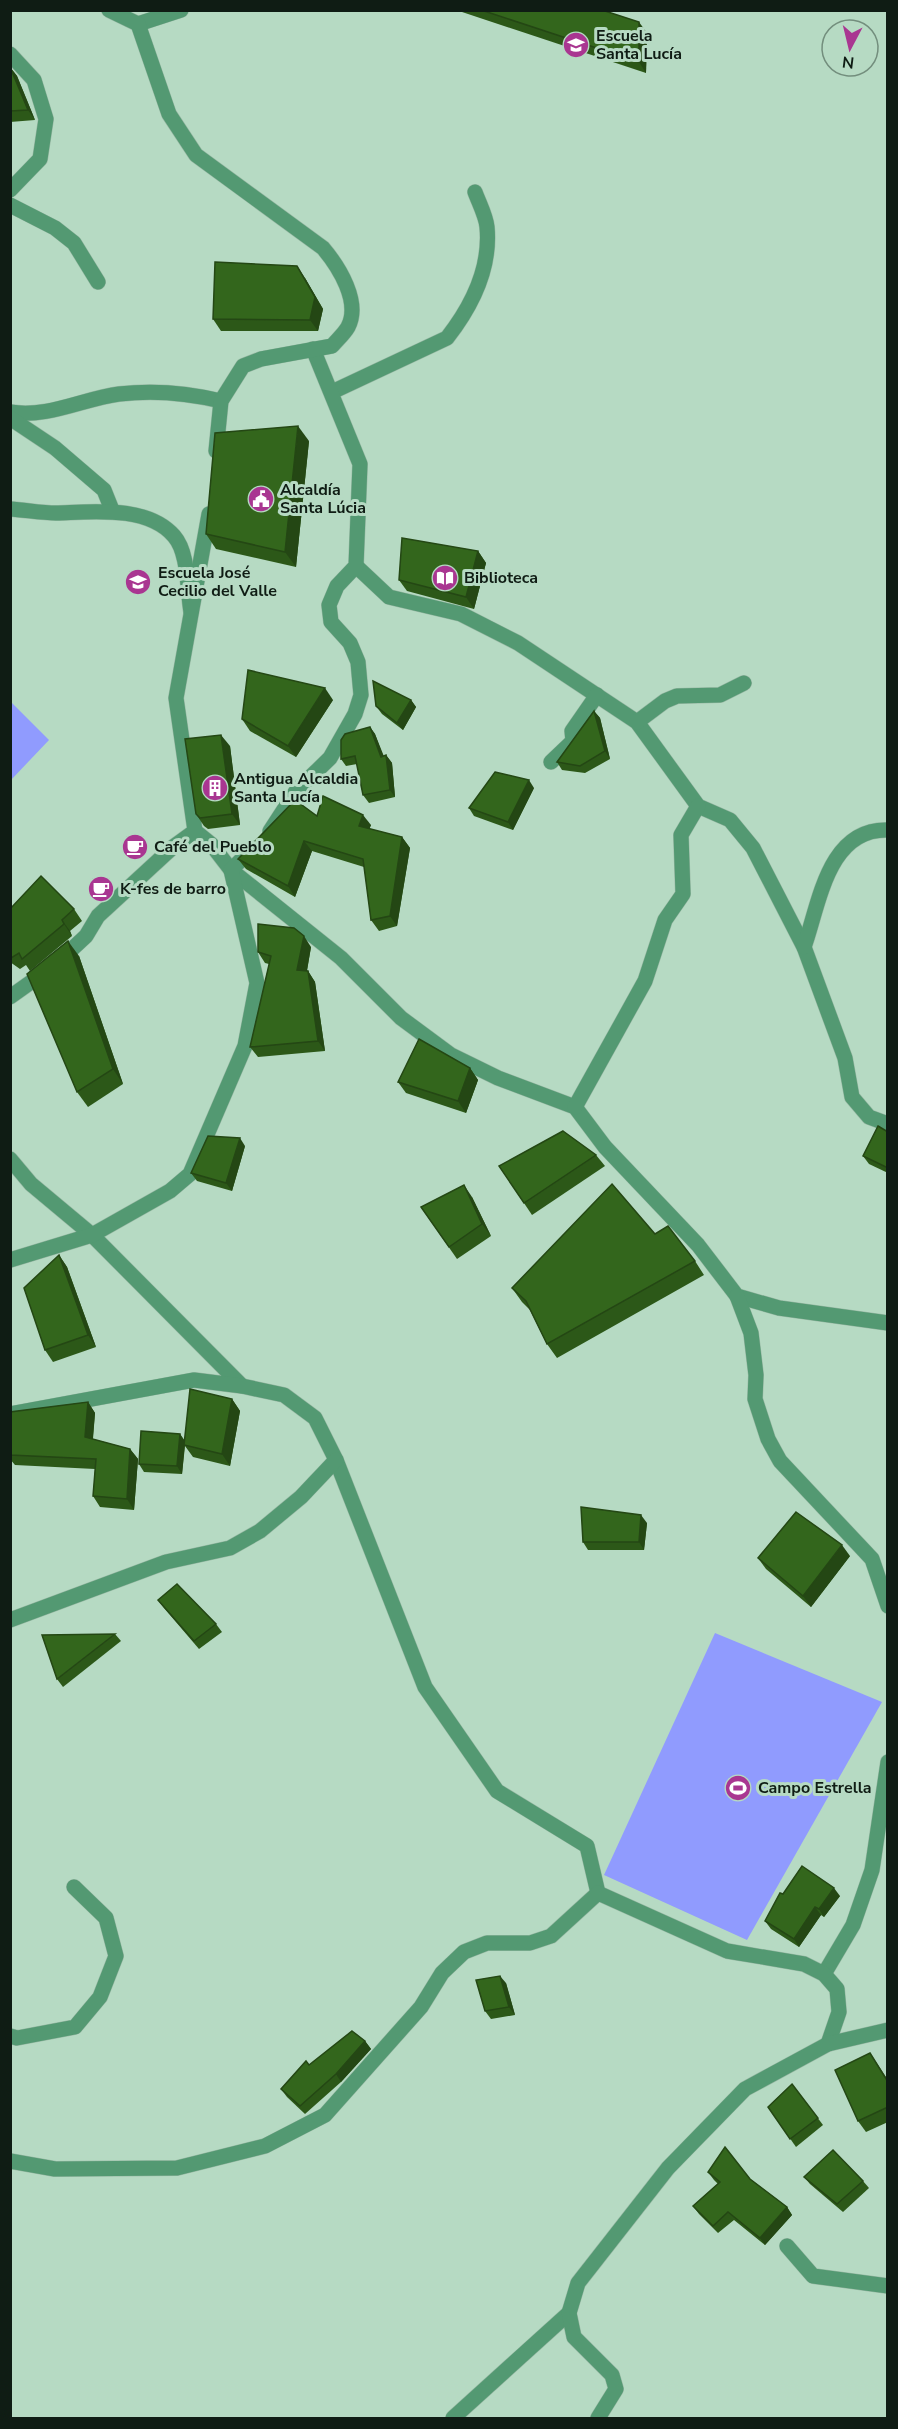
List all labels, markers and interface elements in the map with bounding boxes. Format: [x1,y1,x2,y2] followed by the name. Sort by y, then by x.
[820,18,880,78] north arrow
[596,25,682,65] place label: Escuela Santa Lucía
[561,30,591,60] school or university icon: Escuela Santa Lucía
[841,50,856,74] text: N
[280,479,366,519] place label: Alcaldía Santa Lúcia
[246,484,276,514] public building icon: Alcaldía Santa Lúcia
[158,562,277,602] place label: Escuela José Cecilio del Valle
[430,563,460,593] library icon: Biblioteca
[123,567,153,597] school or university icon: Escuela José Cecilio del Valle
[464,567,538,589] place label: Biblioteca
[234,768,358,808] place label: Antigua Alcaldia Santa Lucía
[200,773,230,803] building icon: Antigua Alcaldia Santa Lucía
[120,832,150,862] cafe icon: Café del Pueblo
[154,836,272,858] place label: Café del Pueblo
[86,874,116,904] cafe icon: K-fes de barro
[120,878,226,900] place label: K-fes de barro
[723,1773,753,1803] sports icon: Campo Estrella
[758,1777,872,1799] place label: Campo Estrella

